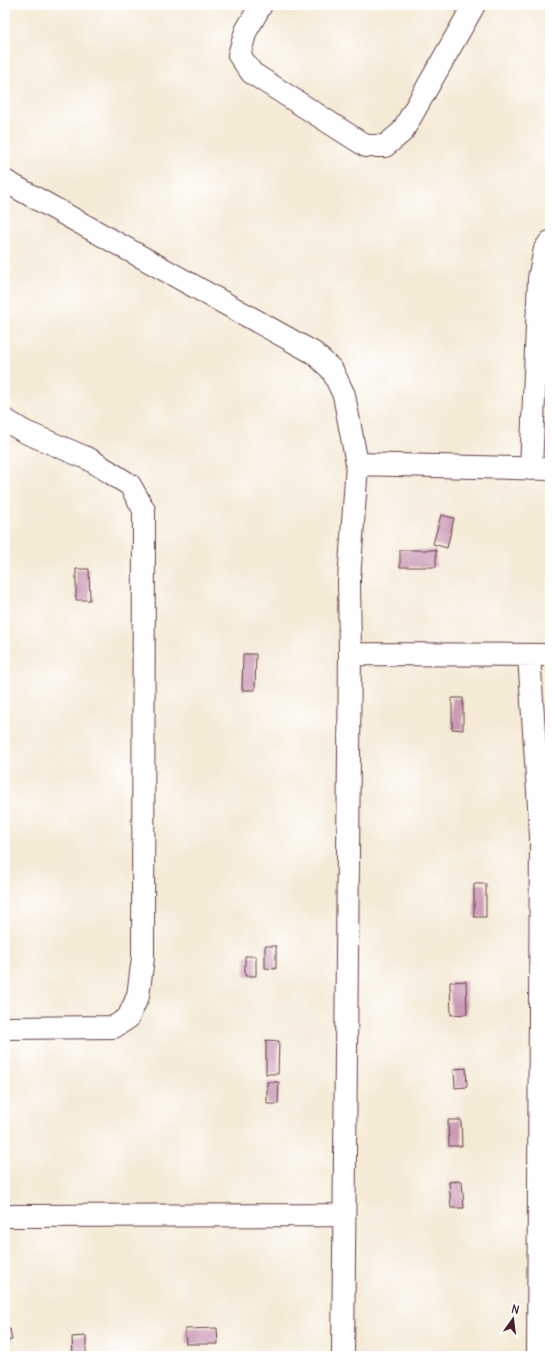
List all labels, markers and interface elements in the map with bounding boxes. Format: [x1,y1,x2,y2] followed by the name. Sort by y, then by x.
[493,1299,533,1339] north arrow
[510,1302,521,1317] text: N

